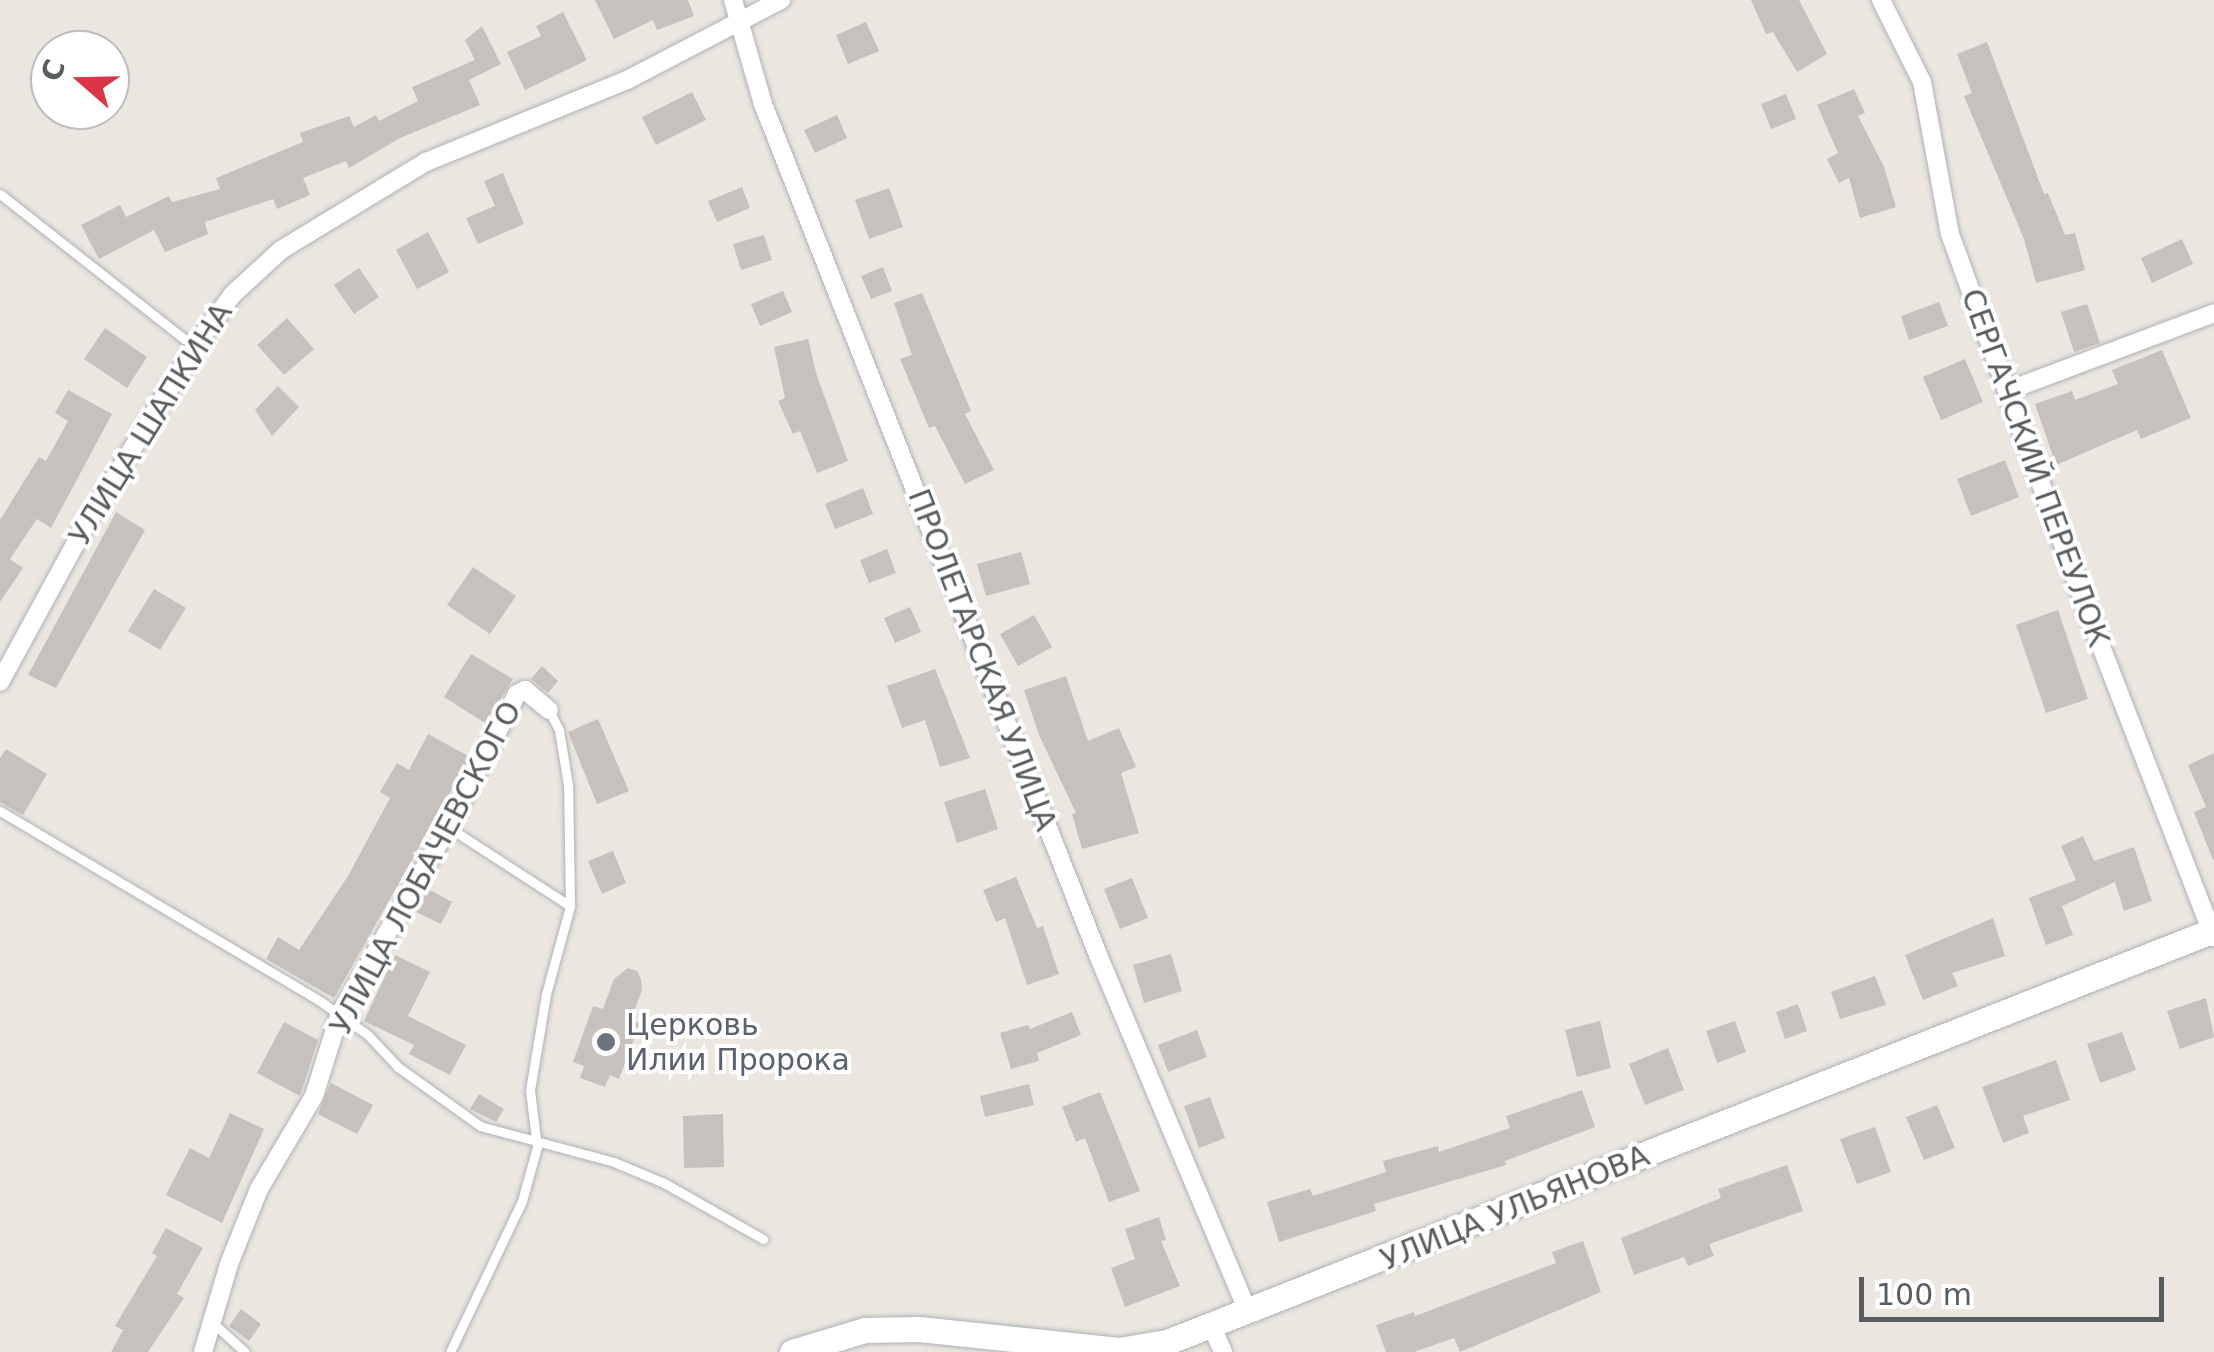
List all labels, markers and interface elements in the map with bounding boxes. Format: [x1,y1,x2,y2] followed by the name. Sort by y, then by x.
[30,30,130,130] north arrow
[34,55,72,86] text: С
[1953,284,2117,652] street label: СЕРГАЧСКИЙ ПЕРЕУЛОК
[62,296,240,552] street label: УЛИЦА ШАПКИНА
[900,484,1064,836] street label: ПРОЛЕТАРСКАЯ УЛИЦА
[323,695,529,1041] street label: УЛИЦА ЛОБАЧЕВСКОГО
[626,1007,850,1078] place label: Церковь Илии Пророка
[595,1031,617,1053] marker: Церковь Илии Пророка
[1376,1138,1654,1278] street label: УЛИЦА УЛЬЯНОВА
[1864,1257,2169,1319] scale bar
[1876,1277,1972,1312] text: 100 m

